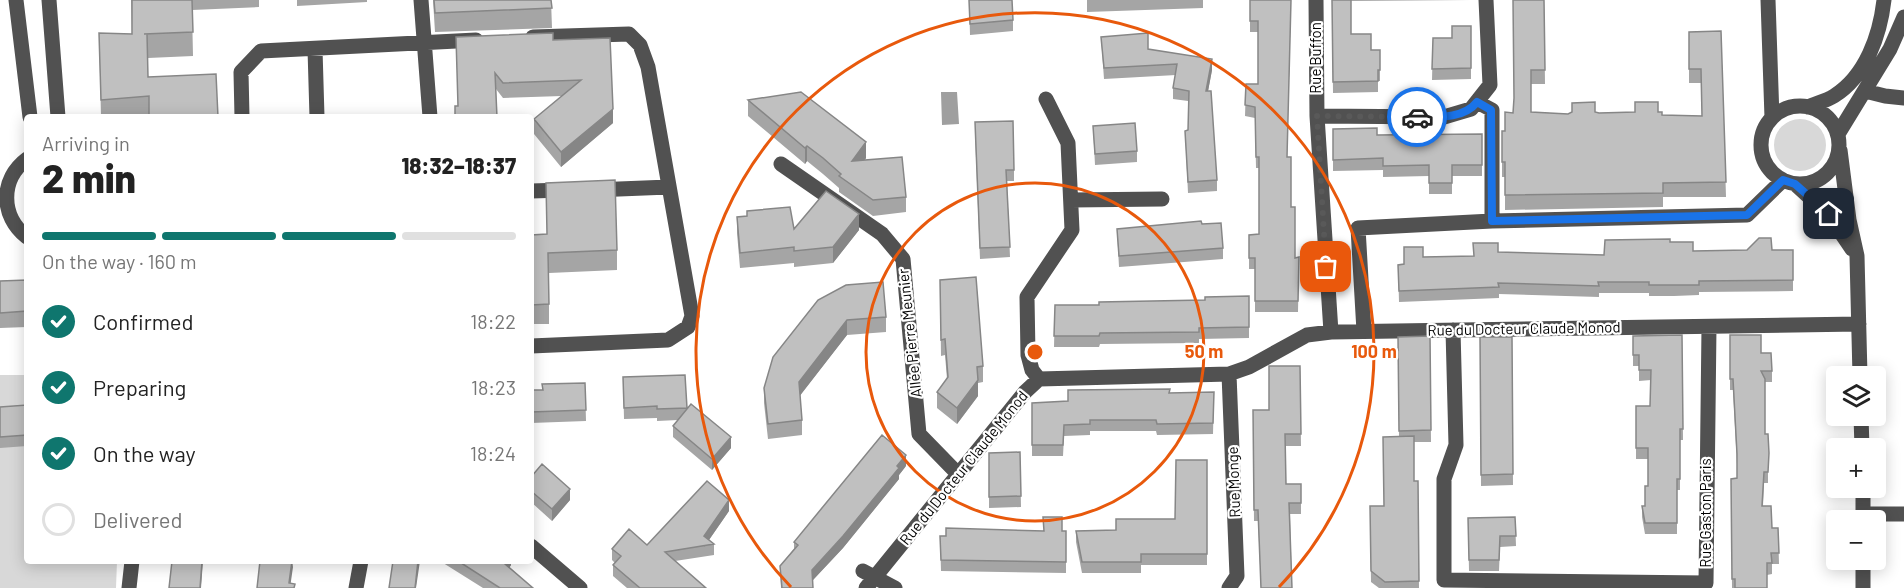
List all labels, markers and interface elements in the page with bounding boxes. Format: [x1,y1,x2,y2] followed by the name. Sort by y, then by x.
[1306,22,1324,94] street label: Rue Buffon
[1387,87,1447,147] courier
[1401,101,1434,134] icon: car
[42,131,130,155] text: Arriving in
[401,152,516,178] text: 18:32–18:37
[42,154,136,201] text: 2 min
[1803,188,1854,239] pin
[1812,197,1845,230] icon: home
[1300,241,1351,292] pin
[42,249,197,273] text: On the way · 160 m
[1309,250,1342,283] icon: bag
[893,267,925,399] street label: Allée Pierre Meunier
[42,305,75,338] icon: check
[93,308,193,334] text: Confirmed
[470,309,516,333] text: 18:22
[1427,317,1621,339] street label: Rue du Docteur Claude Monod
[1185,340,1223,362] text: 50 m
[1351,340,1397,362] text: 100 m
[1025,342,1045,362] centre of rings
[1826,366,1886,570] map controls
[1826,366,1886,426] button: layers
[42,371,75,404] icon: check
[93,374,186,400] text: Preparing
[471,375,516,399] text: 18:23
[895,387,1031,548] street label: Rue du Docteur Claude Monod
[42,437,75,470] icon: check
[1826,438,1886,498] button: +
[93,440,196,466] text: On the way
[470,441,516,465] text: 18:24
[1223,446,1243,518] street label: Rue Monge
[1696,458,1714,568] street label: Rue Gaston Paris
[93,506,182,532] text: Delivered
[1826,510,1886,570] button: −

